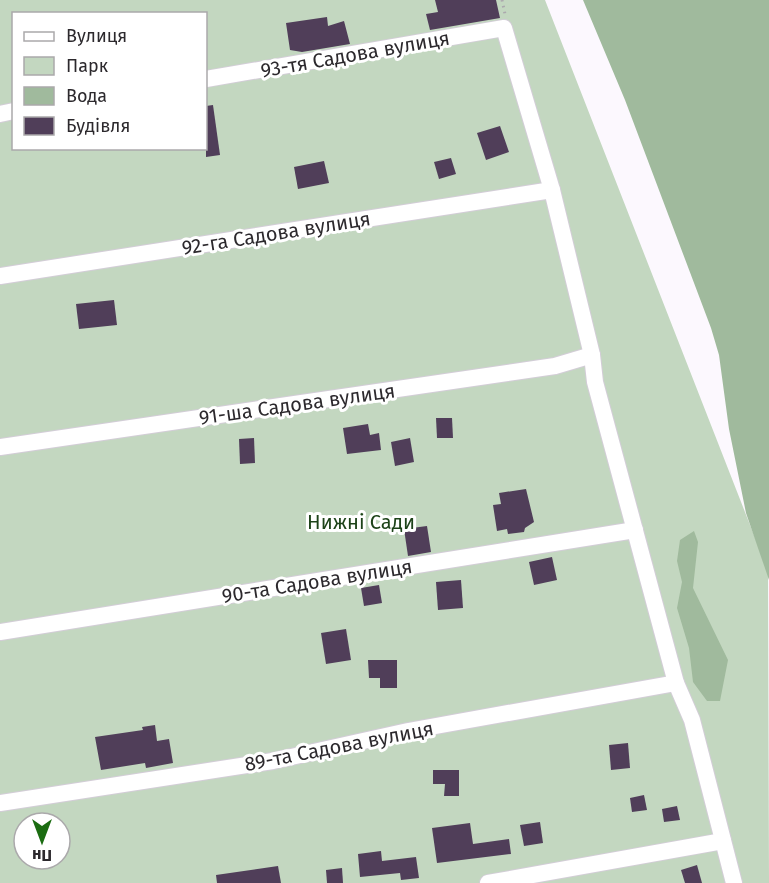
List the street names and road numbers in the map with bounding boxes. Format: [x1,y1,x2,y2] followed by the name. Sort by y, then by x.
[259,26,451,82] street label: 93-тя Садова вулиця
[180,206,372,260] street label: 92-га Садова вулиця
[197,378,397,430] street label: 91-ша Садова вулиця
[220,554,414,608] street label: 90-та Садова вулиця
[242,716,436,776] street label: 89-та Садова вулиця

